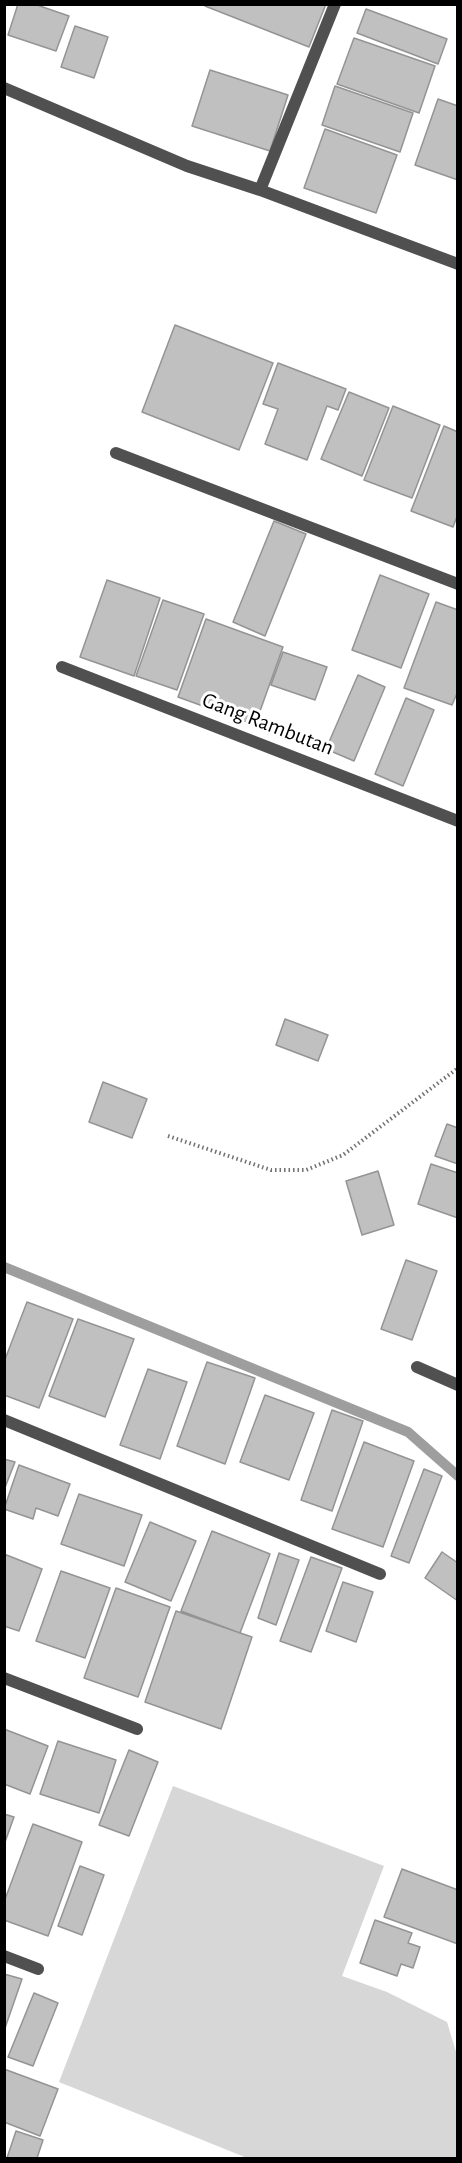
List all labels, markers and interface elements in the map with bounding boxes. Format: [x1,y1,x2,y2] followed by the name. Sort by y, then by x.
[198,687,338,761] street label: Gang Rambutan

